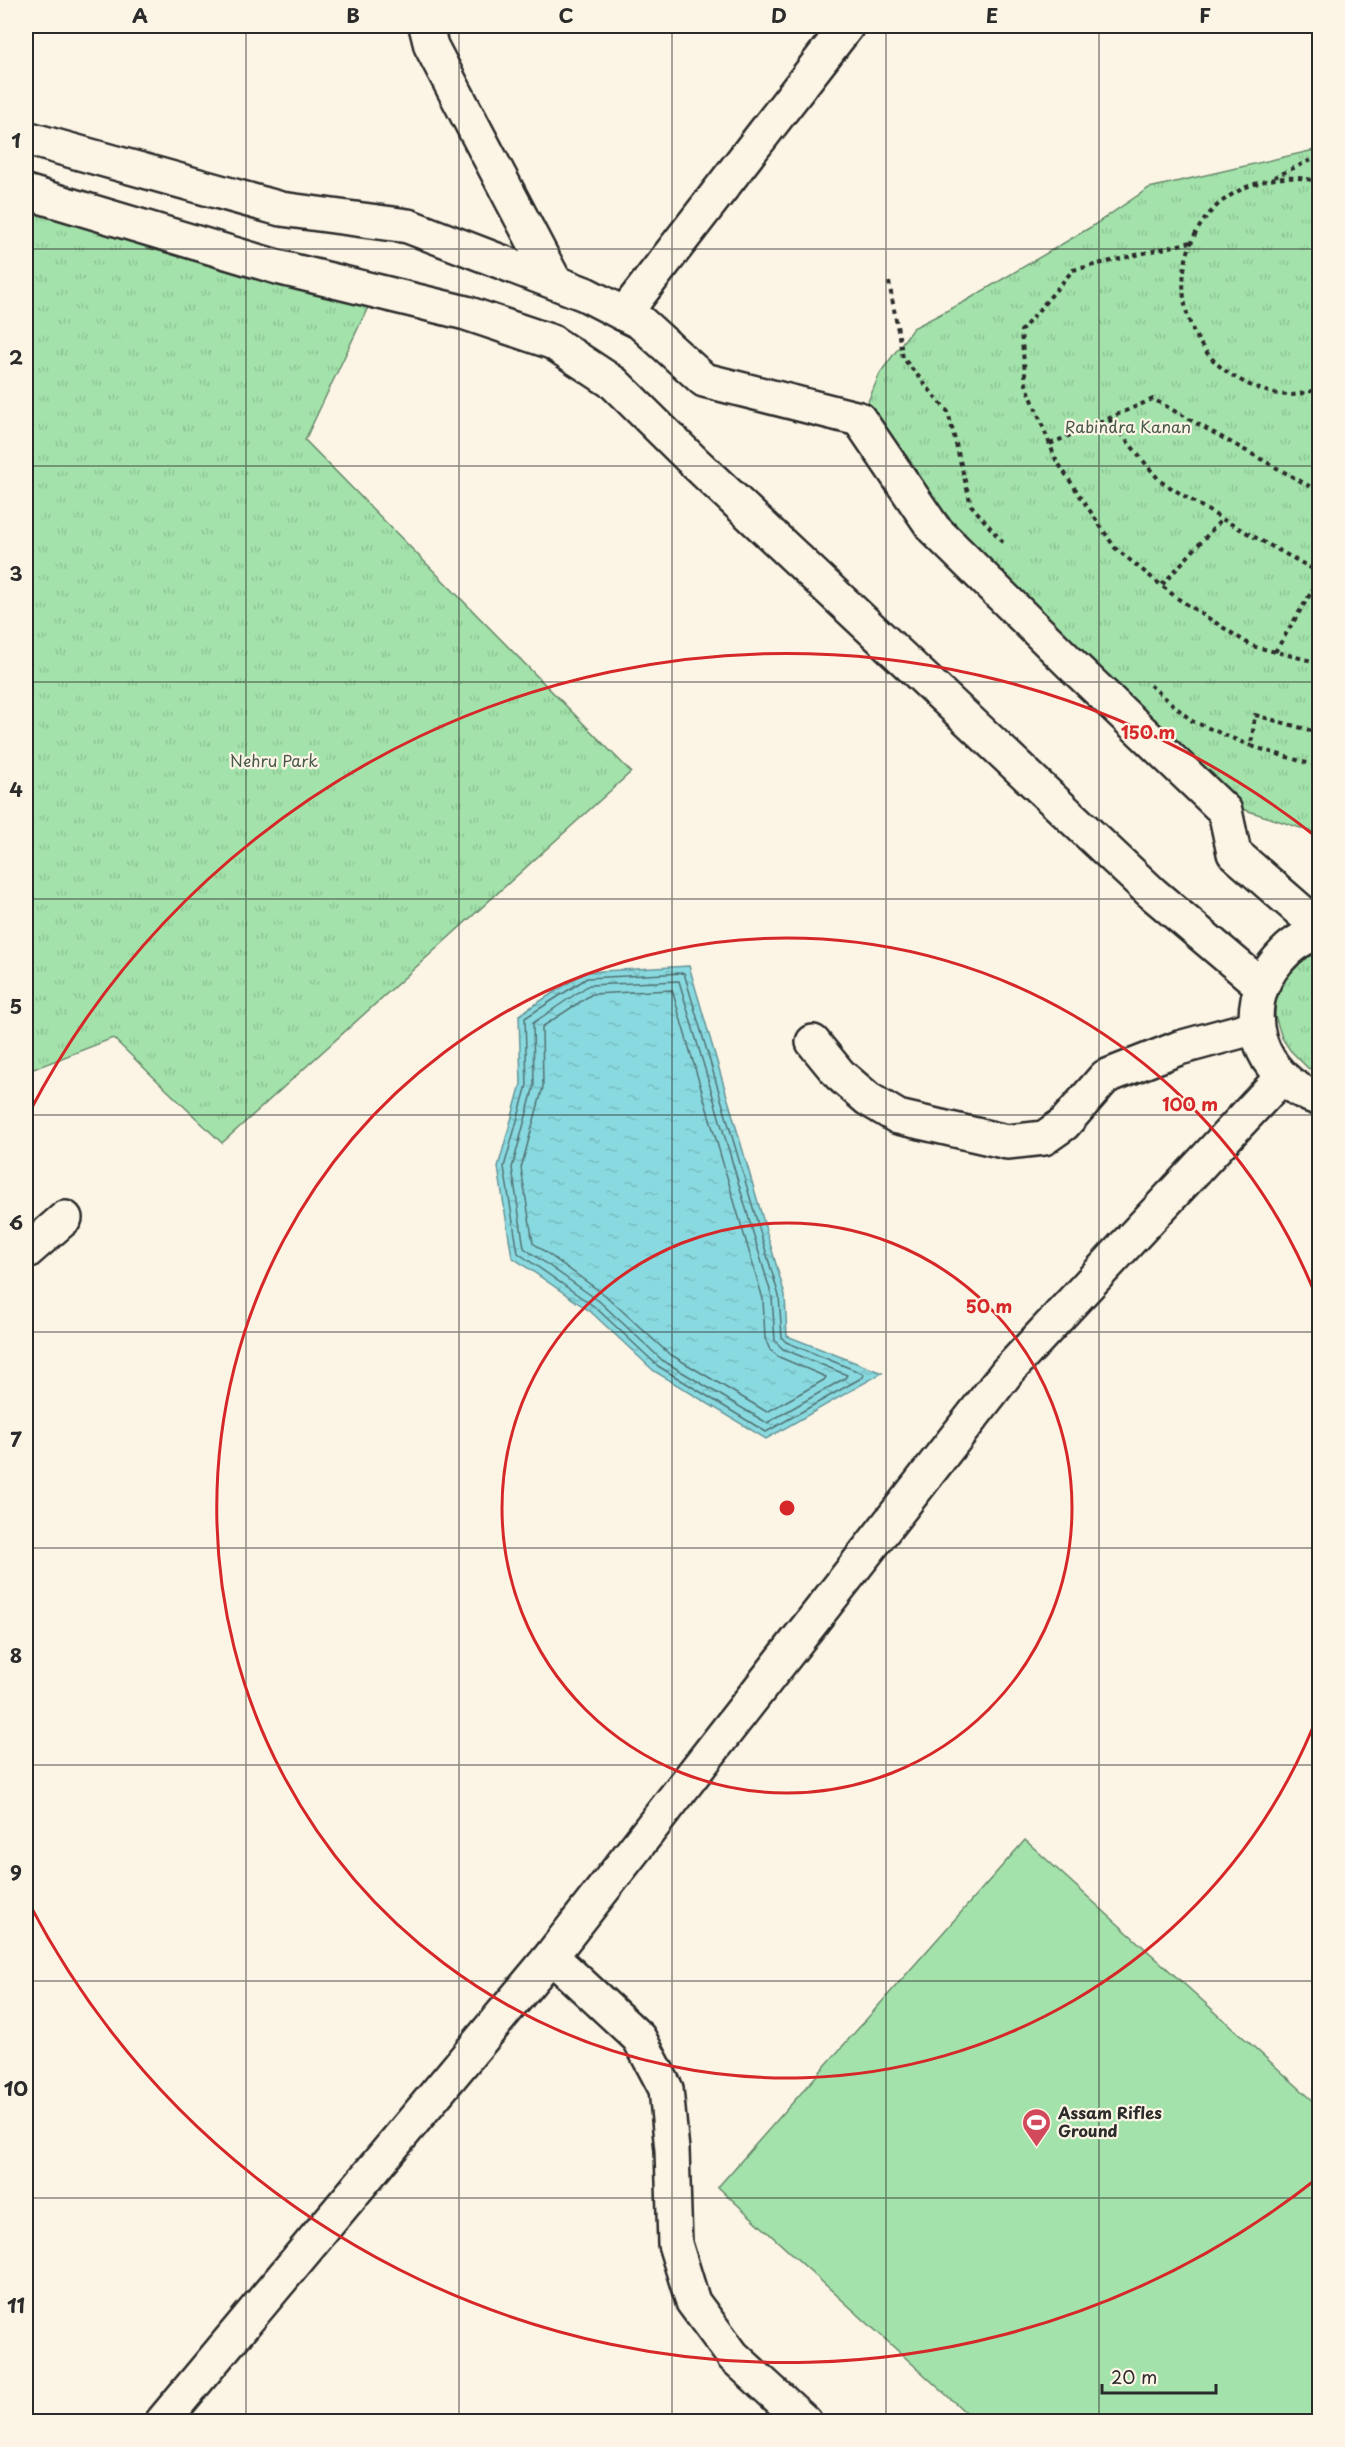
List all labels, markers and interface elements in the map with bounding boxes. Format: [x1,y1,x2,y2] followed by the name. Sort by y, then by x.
[132,0,148,30] text: A
[346,0,360,30] text: B
[558,0,574,30] text: C
[771,0,787,30] text: D
[986,0,998,30] text: E
[1199,0,1211,30] text: F
[11,125,21,155] text: 1
[9,342,23,372] text: 2
[1065,414,1191,438] park label: Rabindra Kanan
[9,558,23,588] text: 3
[1121,718,1175,745] text: 150 m
[230,748,318,772] park label: Nehru Park
[9,774,23,804] text: 4
[10,991,22,1021] text: 5
[1162,1090,1218,1117] text: 100 m
[9,1207,23,1237] text: 6
[966,1292,1012,1319] text: 50 m
[10,1424,22,1454] text: 7
[777,1498,797,1518] centre of rings
[10,1640,22,1670] text: 8
[10,1857,22,1887] text: 9
[4,2073,28,2103] text: 10
[1057,2100,1162,2142] place label: Assam Rifles Ground
[1021,2106,1053,2148] sports icon: Assam Rifles Ground
[7,2290,25,2320] text: 11
[1102,2357,1216,2395] scale bar
[1111,2363,1157,2390] text: 20 m

